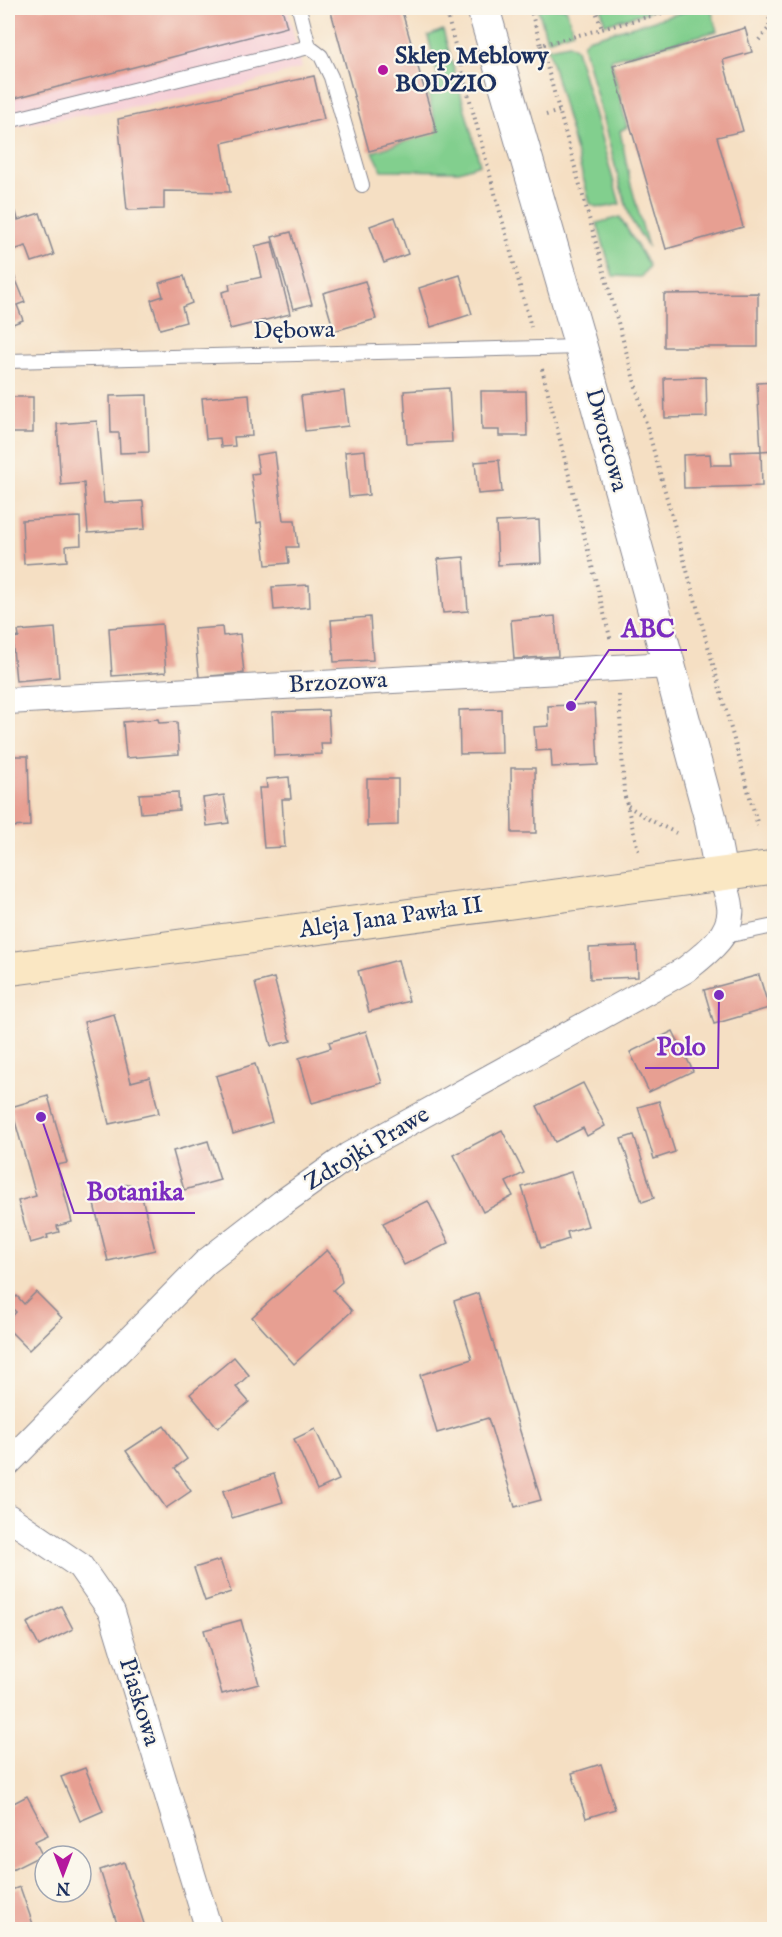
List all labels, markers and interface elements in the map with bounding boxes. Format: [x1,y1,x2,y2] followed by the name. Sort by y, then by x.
[395,41,550,100] place label: Sklep Meblowy BODZIO
[376,63,390,77] marker: Sklep Meblowy BODZIO
[253,315,336,347] street label: Dębowa
[577,385,635,496] street label: Dworcowa
[609,606,687,650] callout: ABC
[620,613,675,646] text: ABC
[288,665,389,701] street label: Brzozowa
[296,890,485,946] street label: Aleja Jana Pawła II
[645,1024,718,1068] callout: Polo
[656,1031,706,1064] text: Polo
[299,1099,435,1199] street label: Zdrojki Prawe
[74,1169,195,1213] callout: Botanika
[86,1176,184,1209] text: Botanika
[111,1654,167,1750] street label: Piaskowa
[33,1844,93,1904] north arrow
[56,1877,71,1897] text: N

